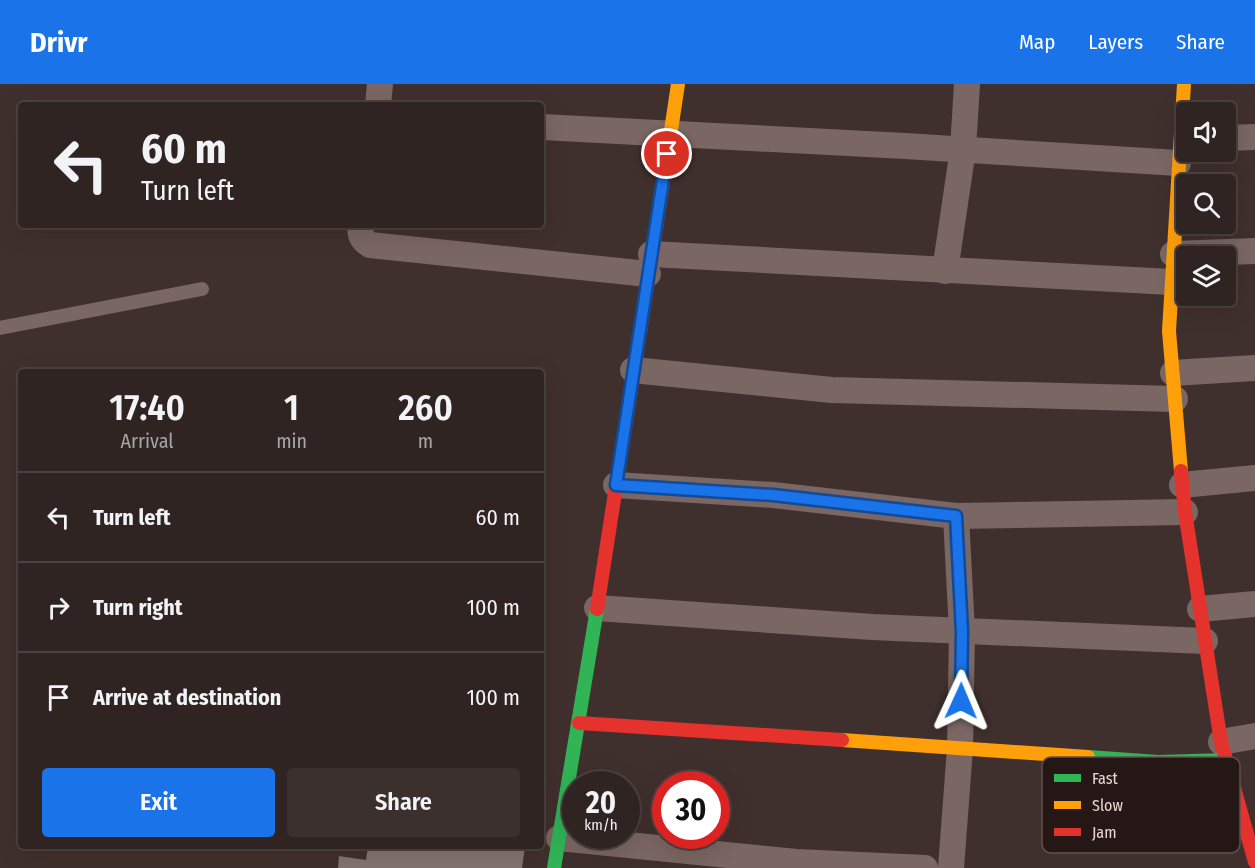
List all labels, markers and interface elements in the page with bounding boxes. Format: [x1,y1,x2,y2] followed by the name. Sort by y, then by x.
[30,26,88,59] text: Drivr
[1019,29,1055,55] text: Map
[1088,29,1143,55] text: Layers
[1176,29,1225,55] text: Share
[1176,102,1236,306] map controls
[1176,102,1236,162] button: sound
[141,124,227,174] text: 60 m
[42,126,120,204] icon: left
[641,128,692,179] pin
[650,137,683,170] icon: arrive
[1176,174,1236,234] button: search
[141,175,234,207] text: Turn left
[1176,246,1236,306] button: layers
[109,386,185,430] text: 17:40
[284,386,299,430] text: 1
[398,386,453,430] text: 260
[121,429,174,453] text: Arrival
[276,429,307,453] text: min
[418,429,433,453] text: m
[42,501,75,534] icon: left
[93,504,171,531] text: Turn left
[476,504,520,531] text: 60 m
[42,591,75,624] icon: right
[93,594,182,621] text: Turn right
[466,594,520,621] text: 100 m
[929,669,993,733] position arrow
[42,681,75,714] icon: arrive
[93,684,281,711] text: Arrive at destination
[466,684,520,711] text: 100 m
[1042,757,1240,853] legend
[42,768,275,837] button: Exit
[287,768,520,837] button: Share
[1092,769,1119,788] text: Fast
[652,771,730,849] speed limit sign: 30
[586,785,616,821] text: 20
[1092,796,1123,815] text: Slow
[584,816,618,834] text: km/h
[1092,823,1117,842] text: Jam

